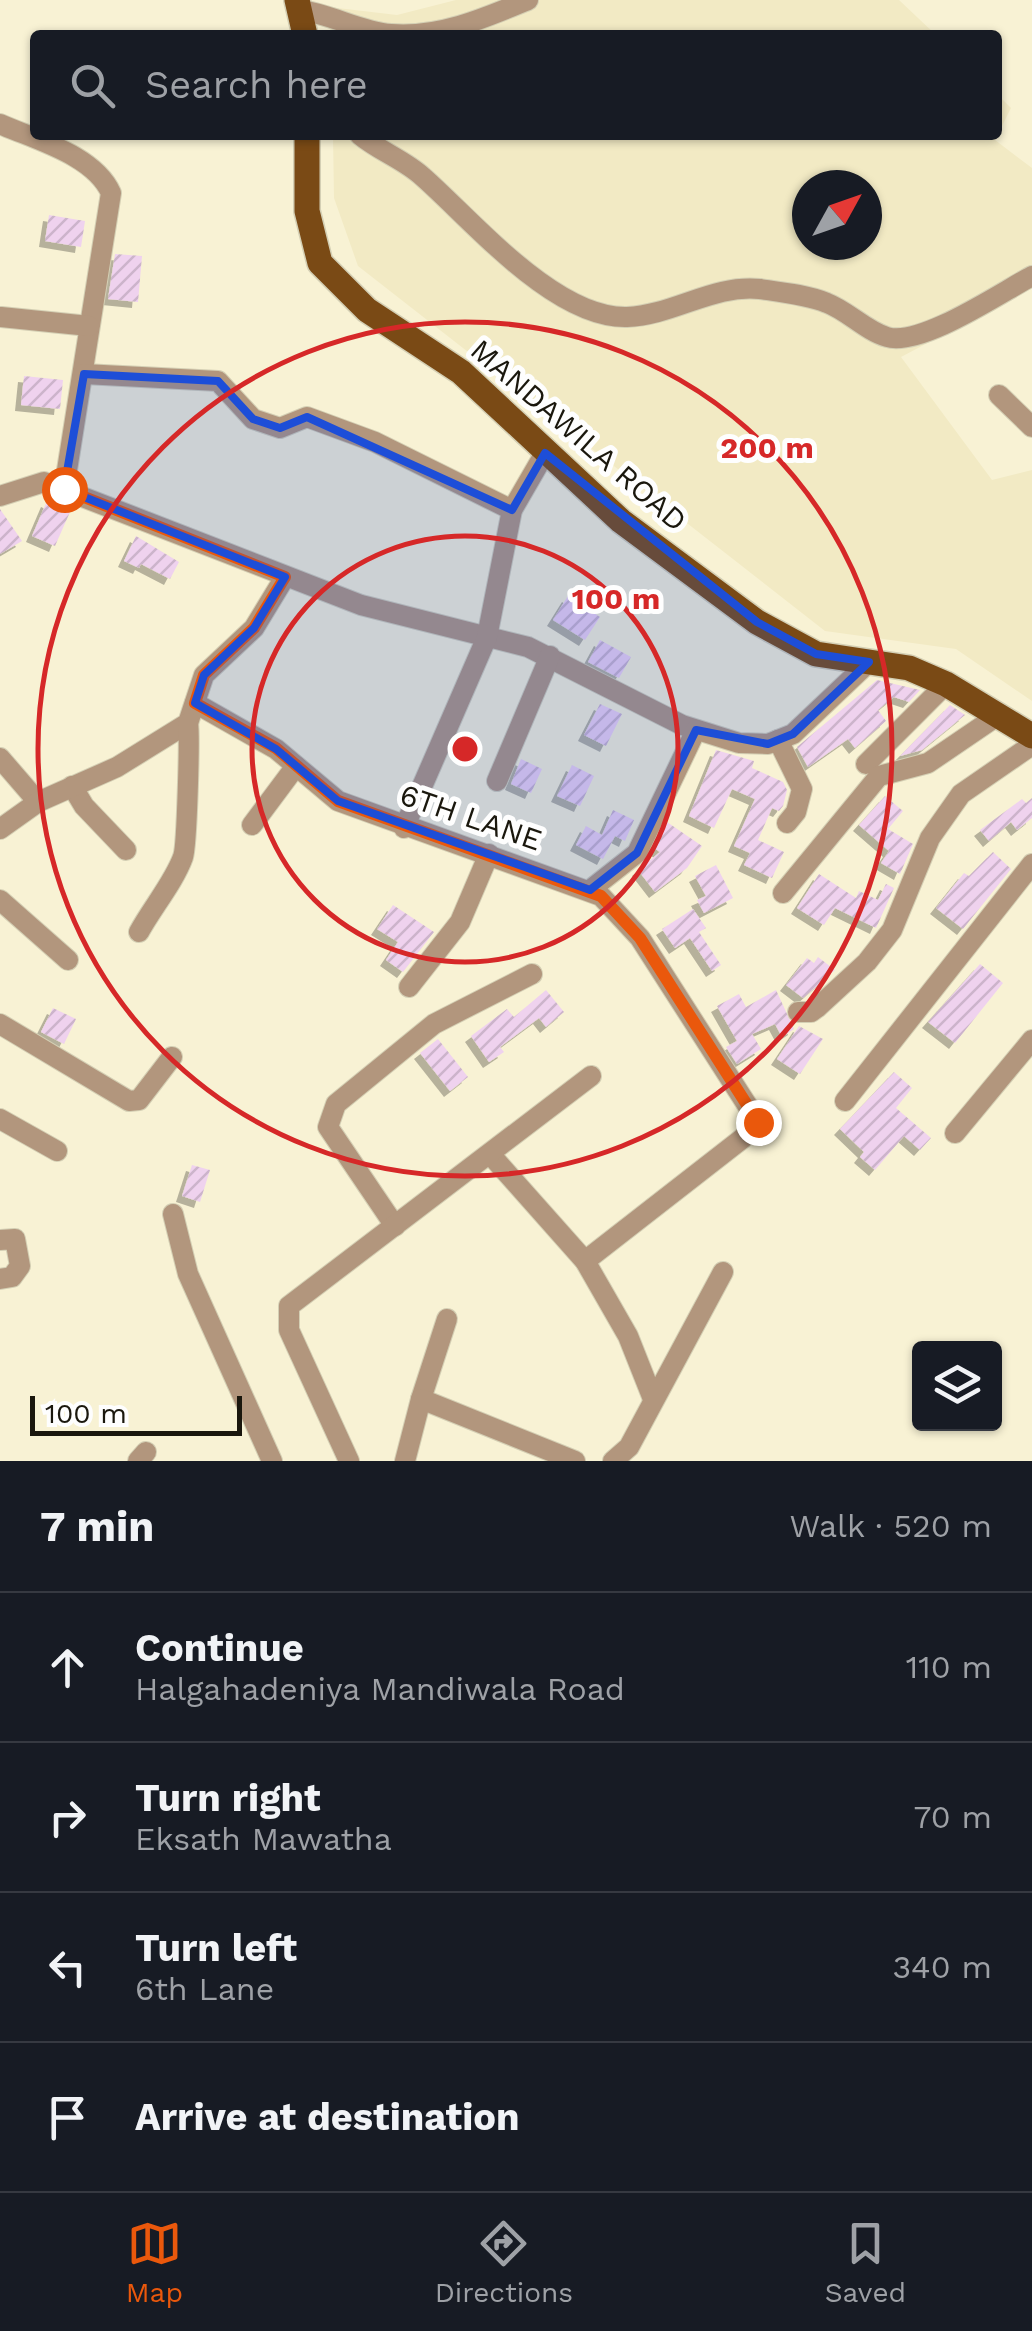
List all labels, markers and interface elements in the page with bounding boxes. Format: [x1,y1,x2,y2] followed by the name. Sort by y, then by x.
[30,30,1002,140] search box
[65,58,120,113] icon: search
[145,63,368,107] text: Search here
[792,170,882,260] north arrow
[464,332,694,538] street label: MANDAWILA ROAD
[720,430,814,465] text: 200 m
[42,467,88,513] route start
[572,581,660,616] text: 100 m
[447,731,483,767] centre of rings
[396,776,546,858] street label: 6TH LANE
[736,1100,782,1146] route end
[912,1341,1002,1431] map controls
[912,1341,1002,1431] button: layers
[30,1391,242,1436] scale bar
[45,1397,127,1430] text: 100 m
[40,1502,154,1551] text: 7 min
[790,1507,992,1545] text: Walk · 520 m
[135,1626,304,1670] text: Continue
[40,1640,95,1695] icon: ahead
[906,1648,992,1686] text: 110 m
[135,1670,625,1708] text: Halgahadeniya Mandiwala Road
[135,1776,321,1820] text: Turn right
[40,1790,95,1845] icon: right
[913,1798,992,1836] text: 70 m
[135,1820,392,1858] text: Eksath Mawatha
[135,1926,297,1970] text: Turn left
[40,1940,95,1995] icon: left
[892,1948,992,1986] text: 340 m
[135,1970,274,2008] text: 6th Lane
[40,2090,95,2145] icon: arrive
[135,2095,520,2139] text: Arrive at destination
[126,2216,183,2309] tab: Map
[435,2216,573,2309] tab: Directions
[825,2216,906,2309] tab: Saved

